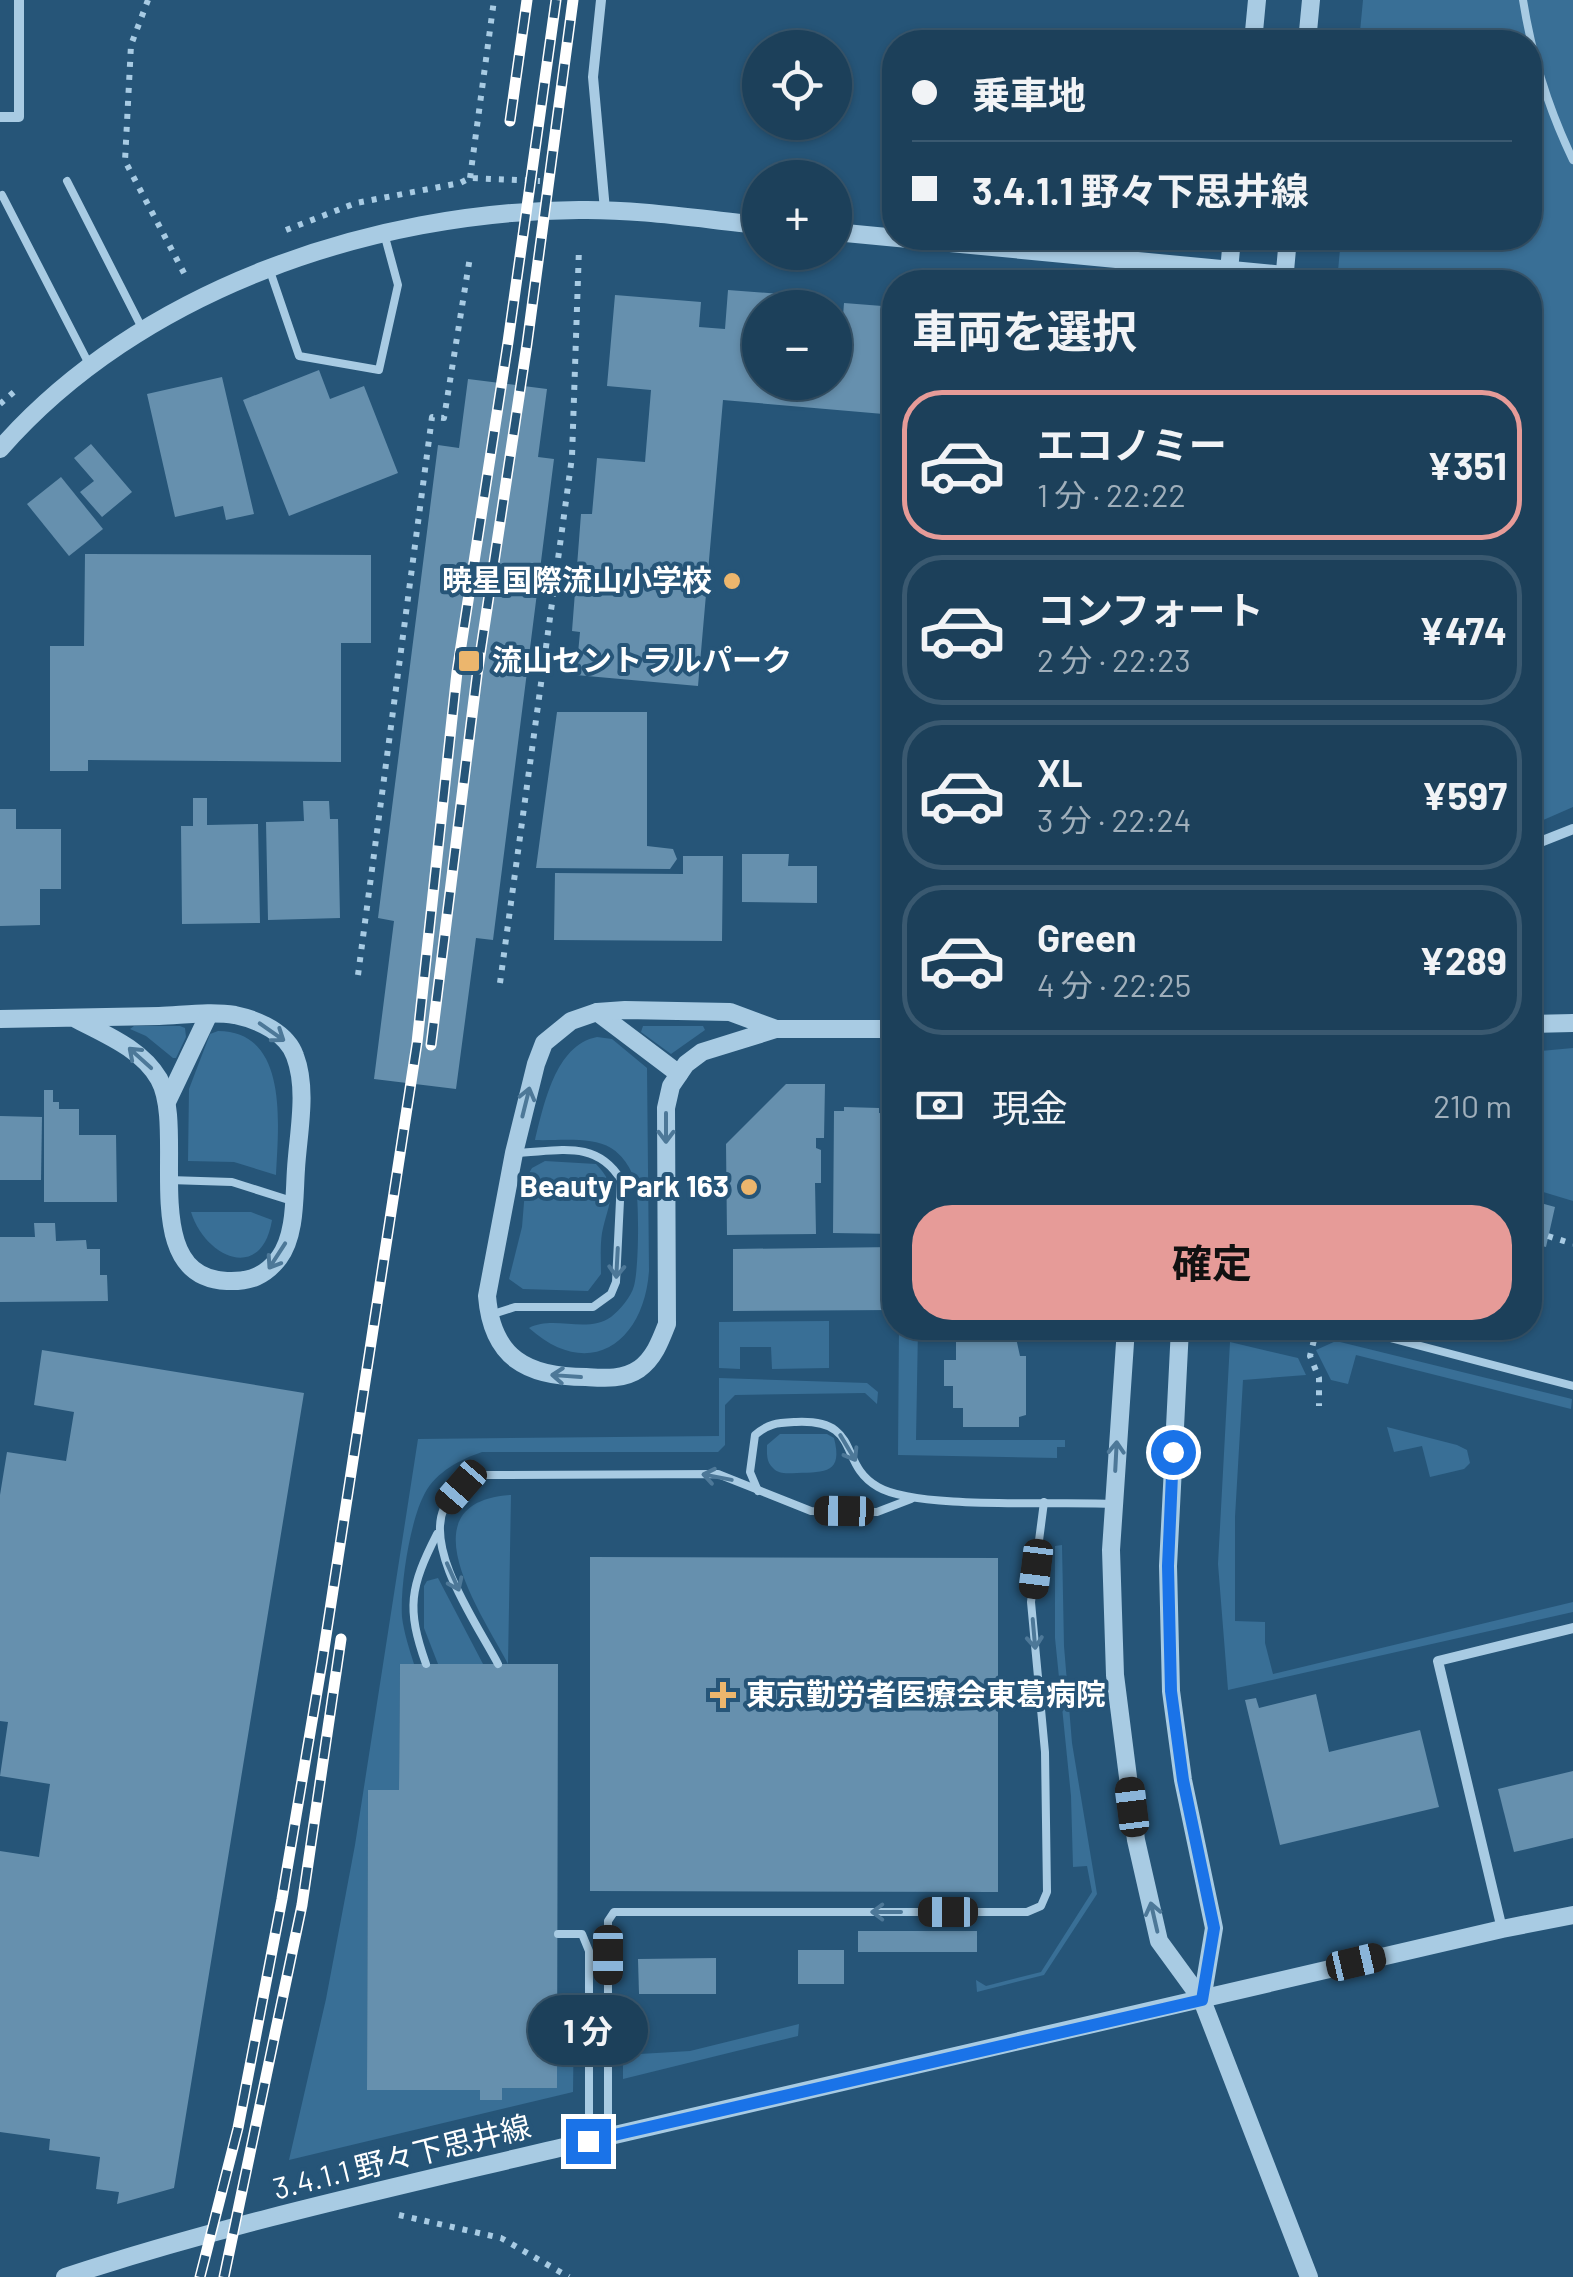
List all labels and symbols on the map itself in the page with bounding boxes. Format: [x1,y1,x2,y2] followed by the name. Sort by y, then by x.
[442,561,712,597] place label: 暁星国際流山小学校
[721,570,743,592] marker: 暁星国際流山小学校
[492,641,792,677] place label: 流山セントラルパーク
[456,648,482,674] marker: 流山セントラルパーク
[258,1021,285,1042] one-way arrow
[128,1047,153,1070] one-way arrow
[518,1087,536,1119] one-way arrow
[656,1112,676,1144] one-way arrow
[520,1167,729,1203] place label: Beauty Park 163
[738,1176,760,1198] marker: Beauty Park 163
[267,1241,287,1269] one-way arrow
[607,1247,626,1279] one-way arrow
[550,1366,583,1385] one-way arrow
[1151,1430,1196,1475] route start
[838,1433,858,1462] one-way arrow
[1107,1440,1126,1472] one-way arrow
[430,1455,492,1519] car
[702,1467,734,1486] one-way arrow
[814,1495,874,1527] car
[1017,1537,1055,1601] car
[445,1561,463,1592] one-way arrow
[1025,1618,1044,1650] one-way arrow
[746,1675,1106,1711] place label: 東京勤労者医療会東葛病院
[710,1682,736,1708] marker: 東京勤労者医療会東葛病院
[1113,1775,1151,1839] car
[918,1897,978,1927] car
[870,1902,902,1922] one-way arrow
[1144,1902,1162,1934] one-way arrow
[593,1925,623,1985] car
[1323,1941,1389,1983] car
[528,1996,648,2066] callout: 1 分
[269,2107,534,2205] street label: 3.4.1.1 野々下思井線
[566,2119,611,2164] route end

